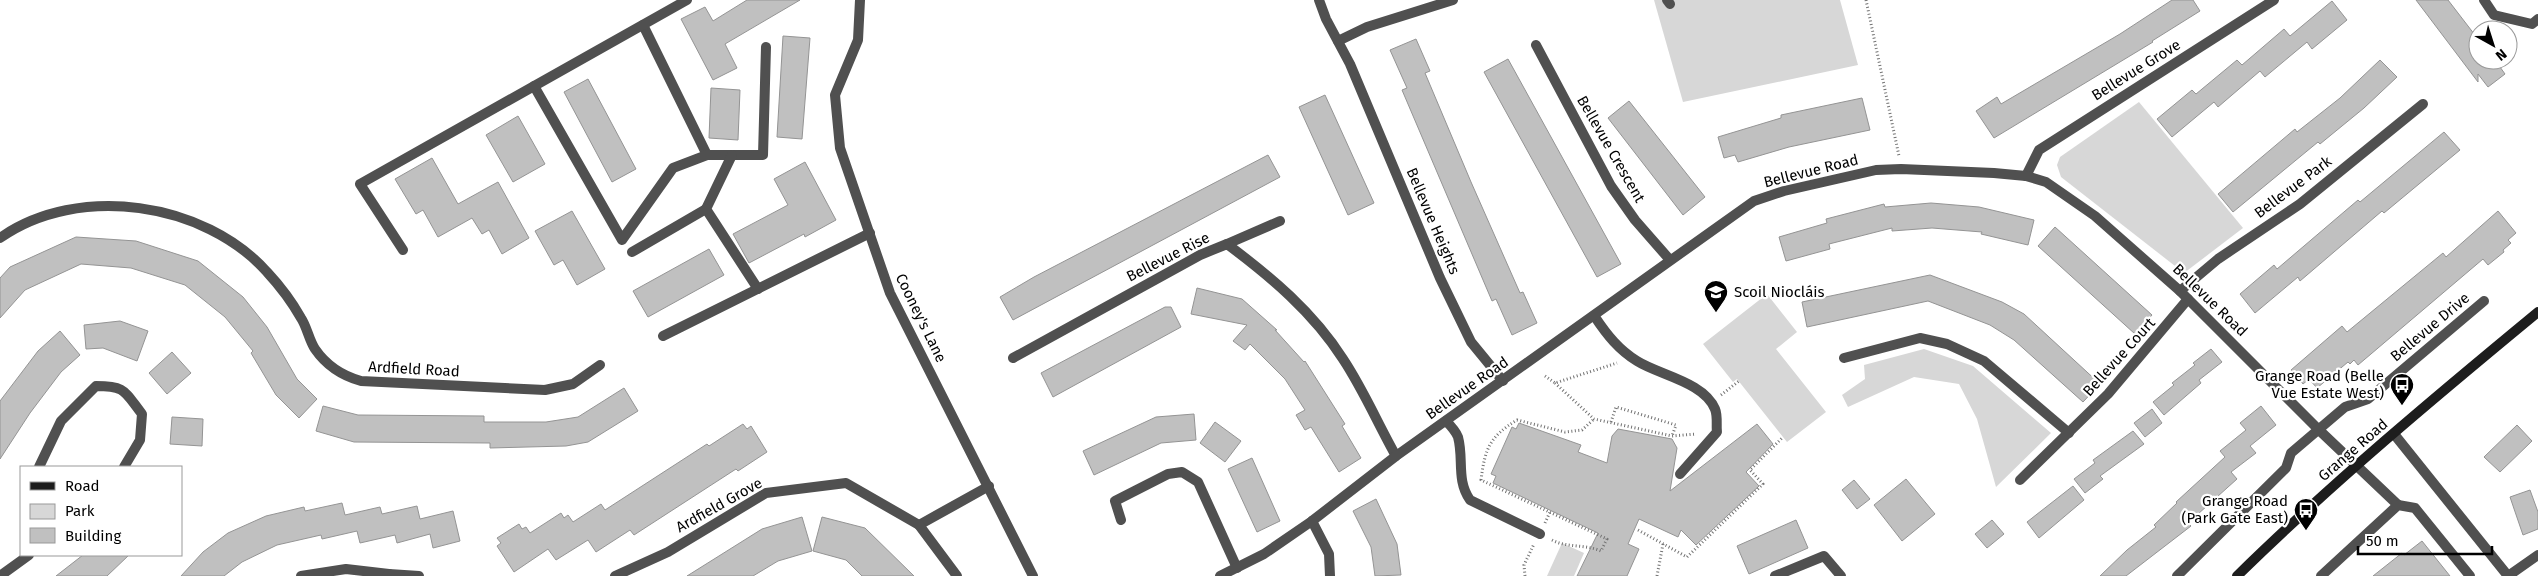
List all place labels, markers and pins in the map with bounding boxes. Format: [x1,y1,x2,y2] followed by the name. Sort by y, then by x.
[1703,279,1729,313] school or university icon: Scoil Niocláis
[1734,283,1825,301] place label: Scoil Niocláis
[2255,367,2384,402] place label: Grange Road (Belle Vue Estate West)
[2389,372,2415,406] bus stop icon: Grange Road (Belle Vue Estate West)
[2182,492,2288,527] place label: Grange Road (Park Gate East)
[2293,497,2319,531] bus stop icon: Grange Road (Park Gate East)

